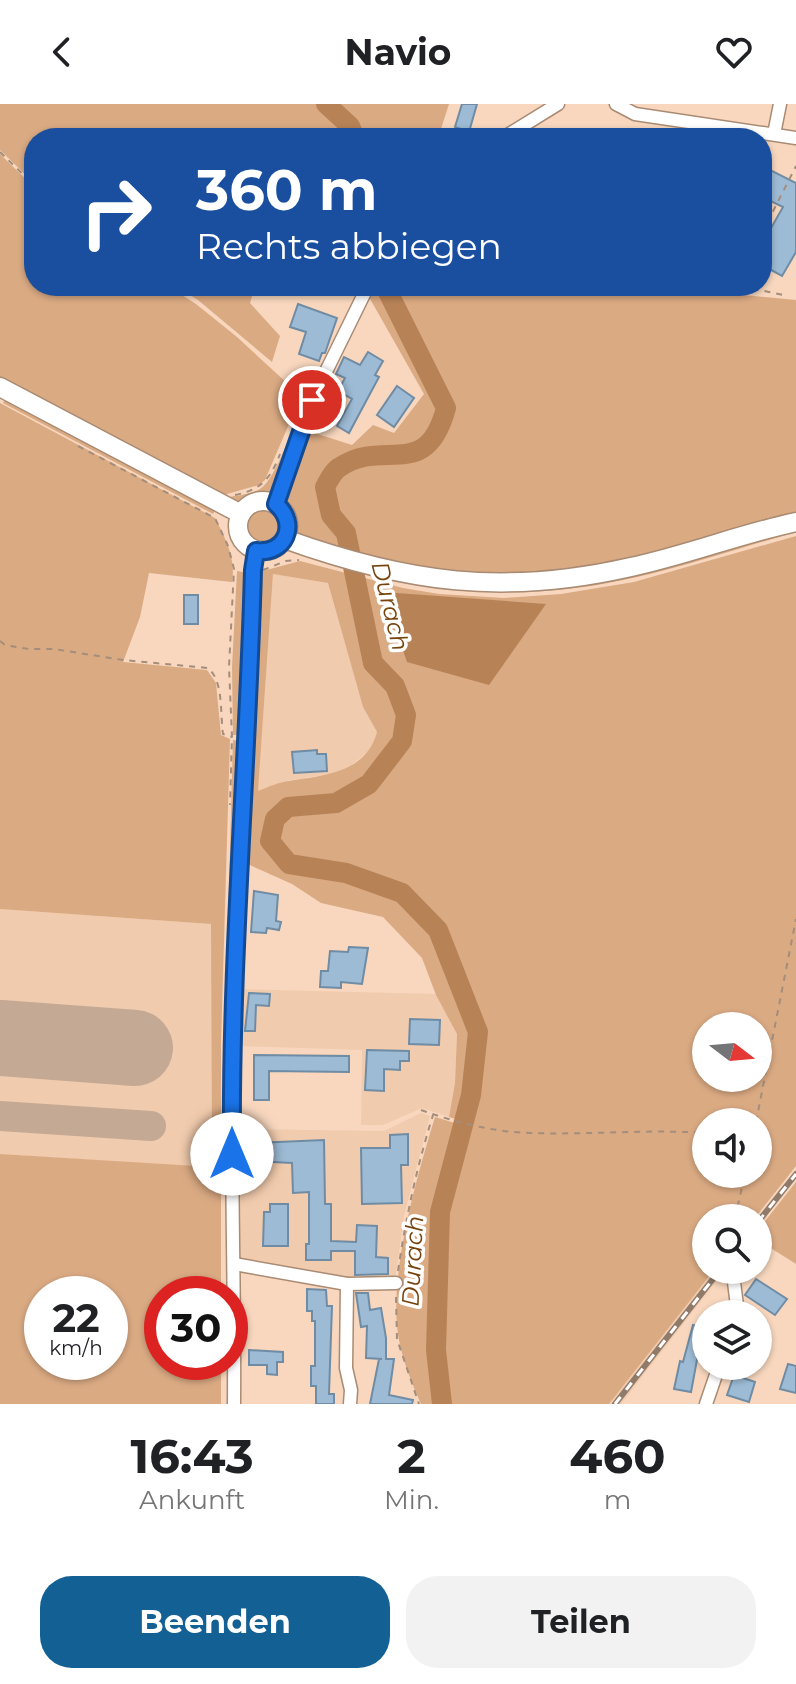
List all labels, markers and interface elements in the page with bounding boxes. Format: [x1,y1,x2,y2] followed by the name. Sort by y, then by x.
[40,30,84,74] icon: back
[345,30,451,74] text: Navio
[712,30,756,74] icon: heart
[196,156,377,224] text: 360 m
[64,160,168,264] icon: right
[196,224,502,268] text: Rechts abbiegen
[278,366,346,434] pin
[290,378,334,422] icon: arrive
[365,558,416,654] water label: Durach
[692,1012,772,1092] north arrow
[692,1012,772,1380] map controls
[692,1108,772,1188] button: sound
[190,1112,274,1196] position arrow
[692,1204,772,1284] button: search
[396,1215,429,1307] water label: Durach
[144,1276,248,1380] speed limit sign: 30
[52,1293,100,1342] text: 22
[692,1300,772,1380] button: layers
[49,1336,103,1360] text: km/h
[130,1427,254,1485] text: 16:43
[397,1427,426,1485] text: 2
[569,1427,666,1485] text: 460
[139,1484,245,1516] text: Ankunft
[384,1484,439,1516] text: Min.
[604,1484,631,1516] text: m
[40,1576,390,1668] button: Beenden
[406,1576,756,1668] button: Teilen

